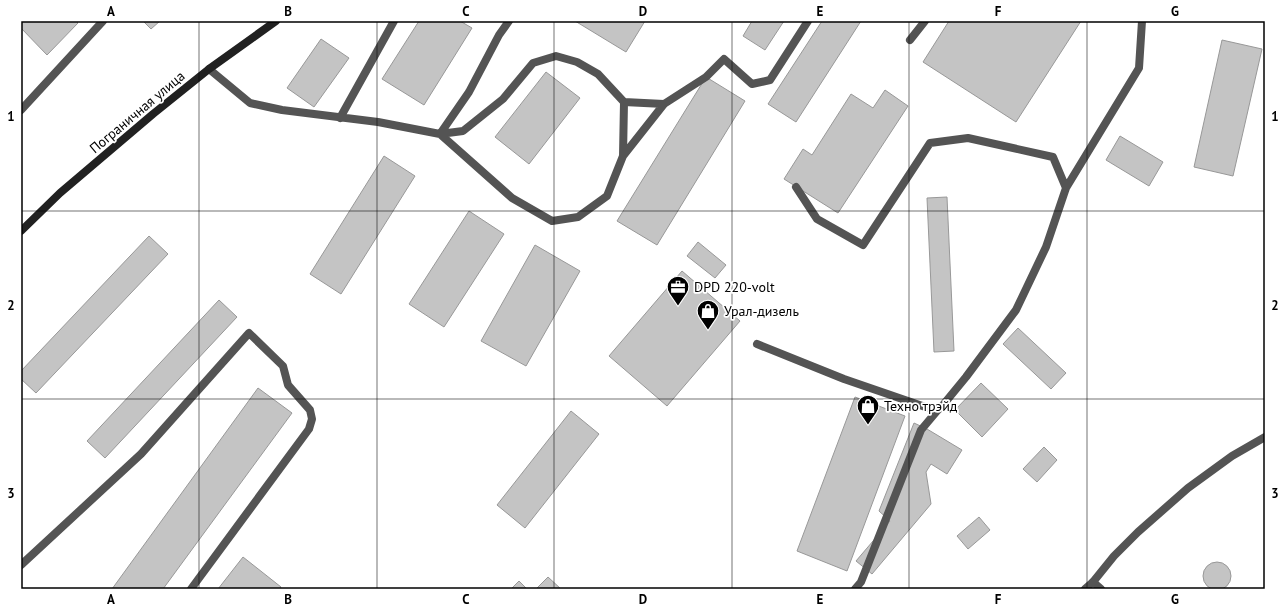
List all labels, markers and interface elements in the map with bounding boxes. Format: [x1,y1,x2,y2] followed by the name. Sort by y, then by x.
[107,3,115,20] text: A
[284,3,292,20] text: B
[462,3,470,20] text: C
[639,3,647,20] text: D
[817,3,824,20] text: E
[995,3,1002,20] text: F
[1171,3,1179,20] text: G
[86,67,188,157] street label: Пограничная улица
[7,108,15,125] text: 1
[1271,108,1279,125] text: 1
[665,274,691,307] office icon: DPD 220-volt
[694,278,775,296] place label: DPD 220-volt
[7,297,15,314] text: 2
[1271,297,1279,314] text: 2
[695,298,721,331] shop icon: Урал-дизель
[724,302,799,320] place label: Урал-дизель
[855,393,881,426] shop icon: Техно трэйд
[884,397,958,415] place label: Техно трэйд
[7,485,15,502] text: 3
[1271,485,1279,502] text: 3
[107,591,115,608] text: A
[284,591,292,608] text: B
[462,591,470,608] text: C
[639,591,647,608] text: D
[817,591,824,608] text: E
[995,591,1002,608] text: F
[1171,591,1179,608] text: G

